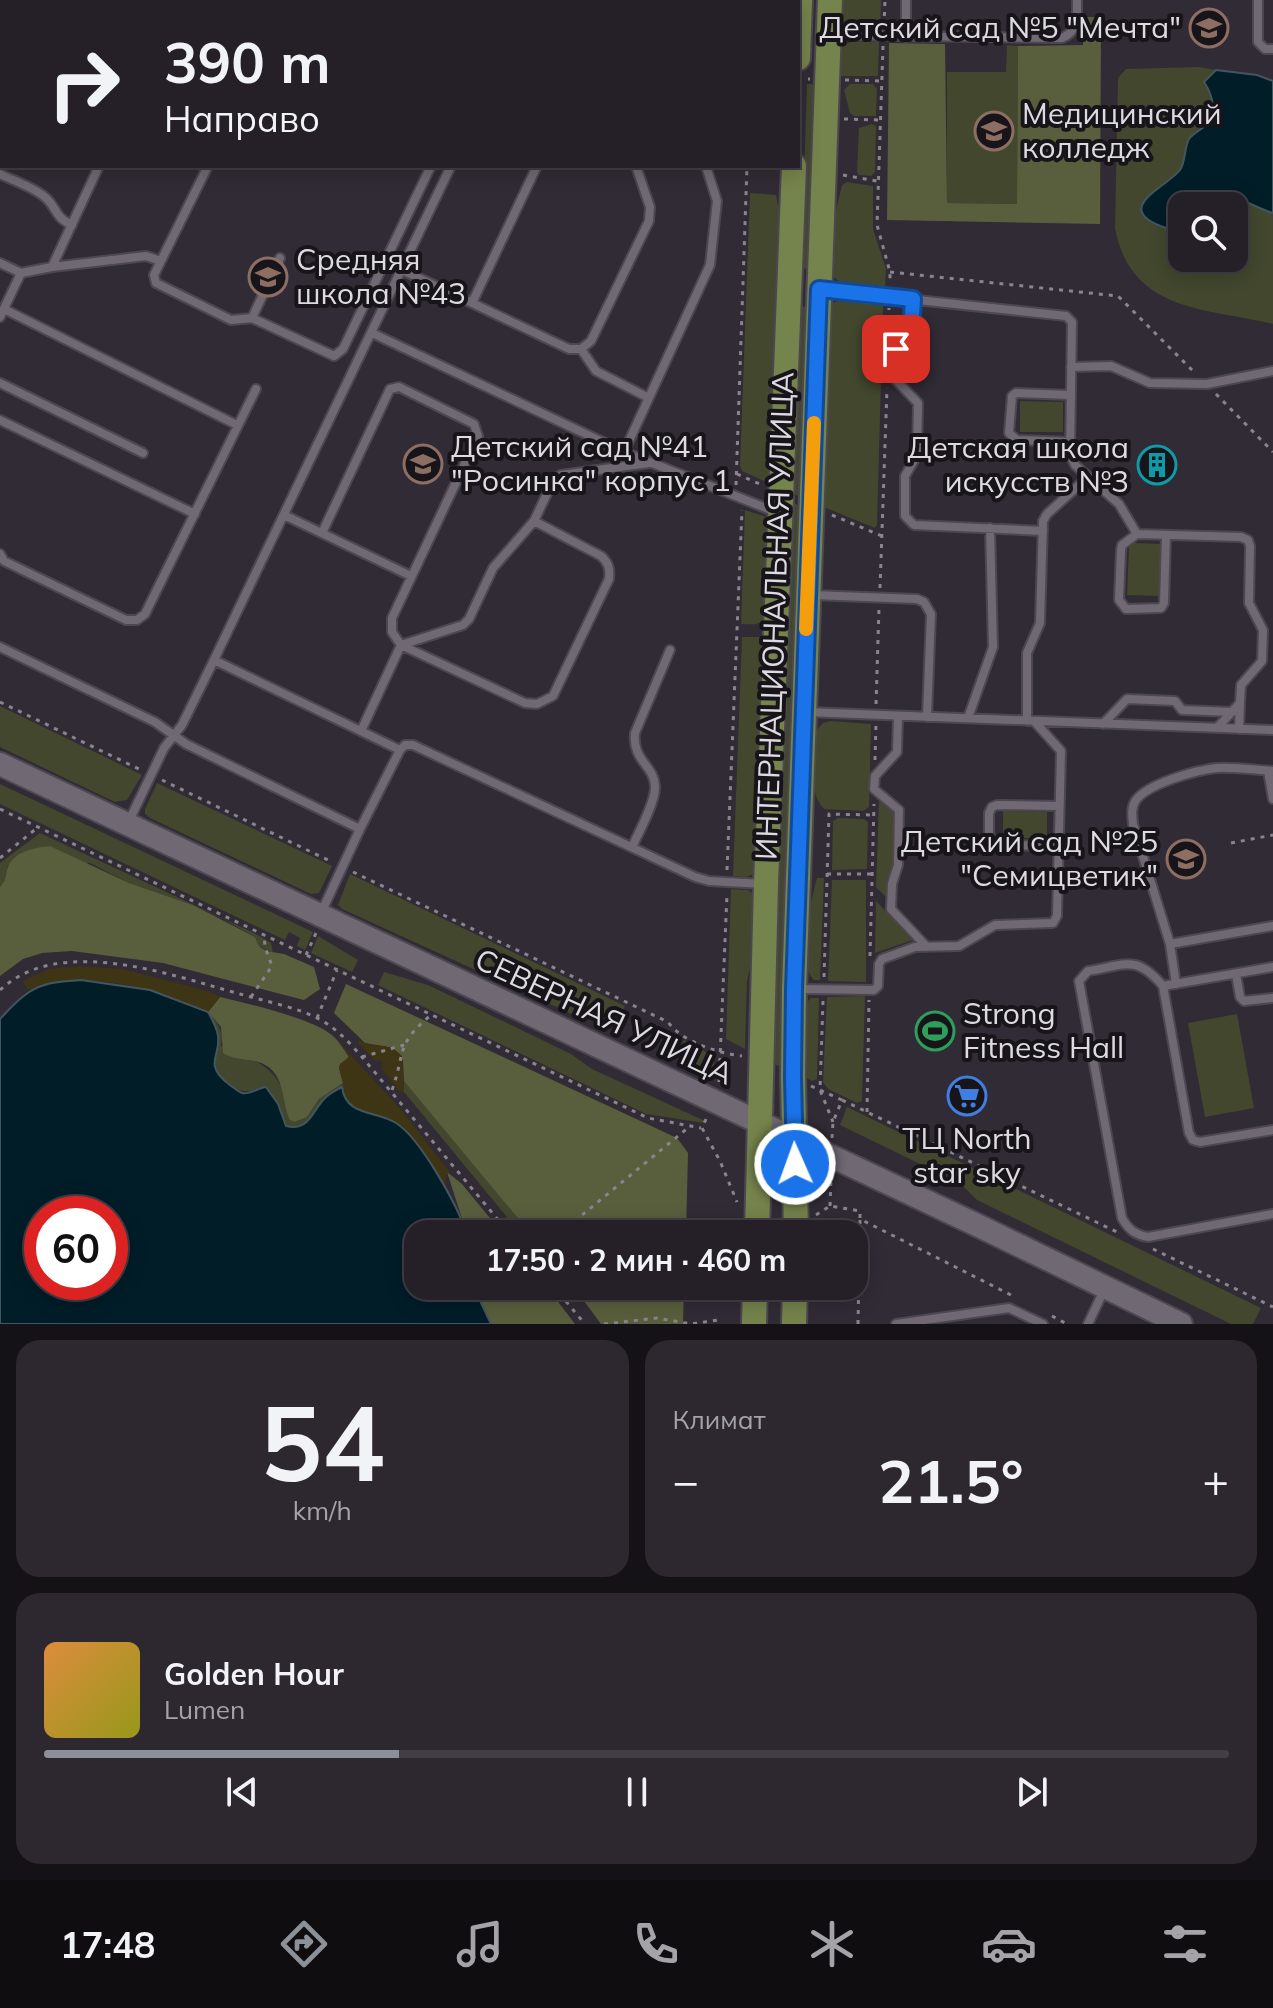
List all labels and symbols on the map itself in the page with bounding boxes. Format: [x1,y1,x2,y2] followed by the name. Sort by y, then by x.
[1188,7,1230,49] school or university icon: Детский сад №5 "Мечта"
[819,8,1181,46] place label: Детский сад №5 "Мечта"
[1022,94,1222,166] place label: Медицинский колледж
[973,110,1015,152] school or university icon: Медицинский колледж
[296,240,466,312] place label: Средняя школа №43
[247,256,289,298] school or university icon: Средняя школа №43
[862,315,930,383] pin
[746,371,802,861] street label: ИНТЕРНАЦИОНАЛЬНАЯ УЛИЦА
[451,427,731,499] place label: Детский сад №41 "Росинка" корпус 1
[907,428,1129,500] place label: Детская школа искусств №3
[402,443,444,485] school or university icon: Детский сад №41 "Росинка" корпус 1
[1136,444,1178,486] building icon: Детская школа искусств №3
[901,822,1158,894] place label: Детский сад №25 "Семицветик"
[1165,838,1207,880] school or university icon: Детский сад №25 "Семицветик"
[469,940,740,1093] street label: СЕВЕРНАЯ УЛИЦА
[963,994,1124,1066] place label: Strong Fitness Hall
[914,1010,956,1052] sports icon: Strong Fitness Hall
[946,1075,988,1117] supermarket icon: ТЦ North star sky
[902,1119,1032,1191] place label: ТЦ North star sky
[753,1122,837,1206] position arrow
[24,1196,128,1300] speed limit sign: 60

